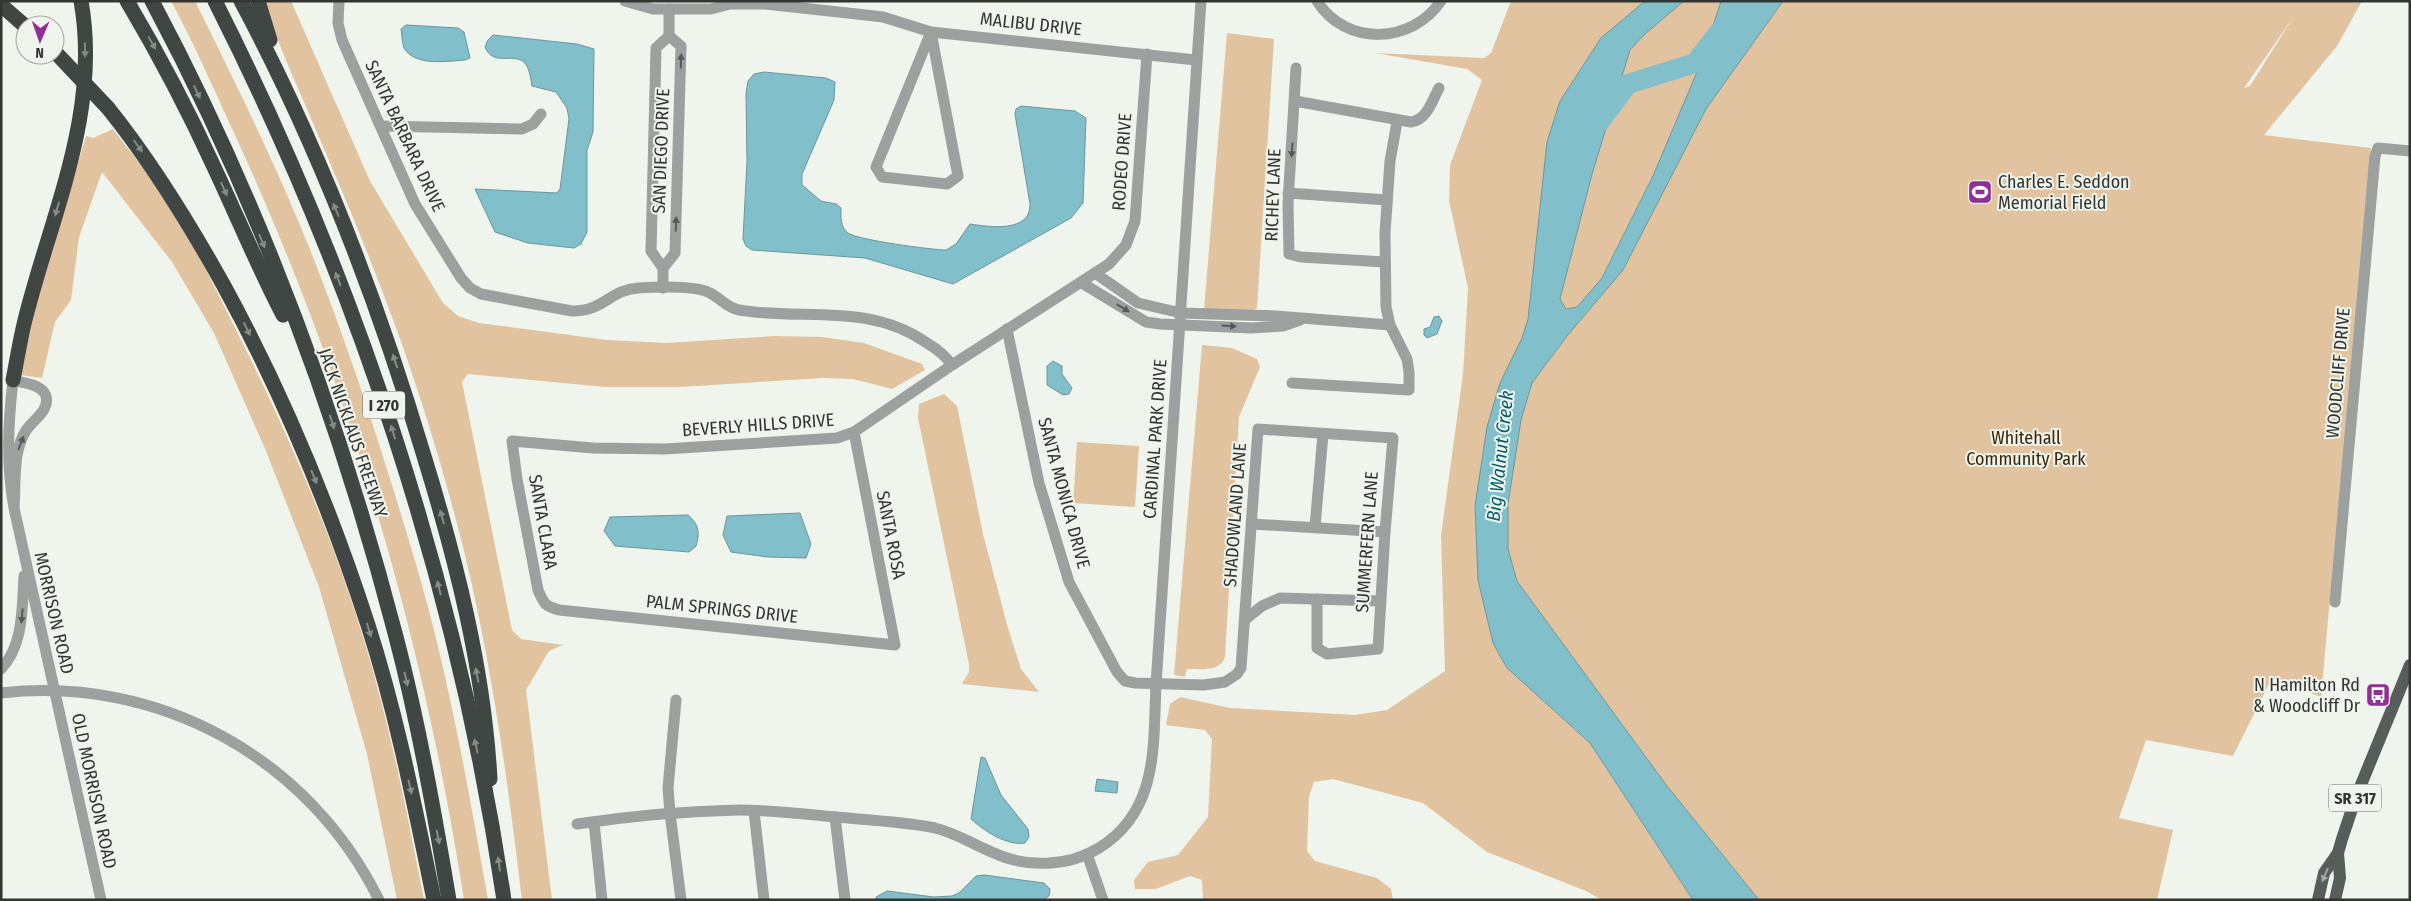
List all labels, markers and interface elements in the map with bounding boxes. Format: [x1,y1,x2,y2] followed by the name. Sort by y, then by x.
[979,8,1083,40] street label: MALIBU DRIVE
[15,15,65,65] north arrow
[147,37,156,50] one-way arrow
[82,42,90,58] one-way arrow
[35,44,44,61] text: N
[677,53,685,69] one-way arrow
[360,57,450,215] street label: SANTA BARBARA DRIVE
[193,85,201,99] one-way arrow
[648,88,674,214] street label: SAN DIEGO DRIVE
[1108,112,1136,212] street label: RODEO DRIVE
[133,139,143,153] one-way arrow
[1287,142,1295,158] one-way arrow
[1260,148,1286,242] street label: RICHEY LANE
[1998,171,2130,214] place label: Charles E. Seddon Memorial Field
[1967,179,1993,205] sports icon: Charles E. Seddon Memorial Field
[221,182,229,196] one-way arrow
[53,202,61,217] one-way arrow
[332,203,340,217] one-way arrow
[672,215,680,231] one-way arrow
[259,233,267,248] one-way arrow
[334,271,342,286] one-way arrow
[1117,303,1130,312] one-way arrow
[2321,307,2355,439] street label: WOODCLIFF DRIVE
[243,322,251,336] one-way arrow
[1221,323,1237,331] one-way arrow
[314,345,392,521] street label: JACK NICKLAUS FREEWAY
[390,354,398,369] one-way arrow
[1138,358,1172,520] street label: CARDINAL PARK DRIVE
[1482,390,1518,522] water label: Big Walnut Creek
[363,392,405,418] road number: I 270
[681,409,835,441] street label: BEVERLY HILLS DRIVE
[328,414,336,429] one-way arrow
[1033,415,1095,571] street label: SANTA MONICA DRIVE
[389,424,397,439] one-way arrow
[1966,427,2086,470] park label: Whitehall Community Park
[17,435,25,450] one-way arrow
[1219,442,1251,588] street label: SHADOWLAND LANE
[310,470,318,485] one-way arrow
[1351,471,1383,613] street label: SUMMERFERN LANE
[524,473,562,572] street label: SANTA CLARA
[872,489,910,582] street label: SANTA ROSA
[438,509,446,524] one-way arrow
[29,550,79,676] street label: MORRISON ROAD
[435,580,443,595] one-way arrow
[645,590,799,628] street label: PALM SPRINGS DRIVE
[17,608,25,624] one-way arrow
[366,623,374,638] one-way arrow
[473,667,481,683] one-way arrow
[402,671,410,686] one-way arrow
[2253,674,2361,717] place label: N Hamilton Rd & Woodcliff Dr
[2365,682,2391,708] bus stop icon: N Hamilton Rd & Woodcliff Dr
[67,711,121,871] street label: OLD MORRISON ROAD
[471,738,479,754] one-way arrow
[406,780,414,795] one-way arrow
[2329,784,2381,811] road number: SR 317
[434,830,442,846] one-way arrow
[495,855,503,871] one-way arrow
[2321,868,2329,883] one-way arrow

